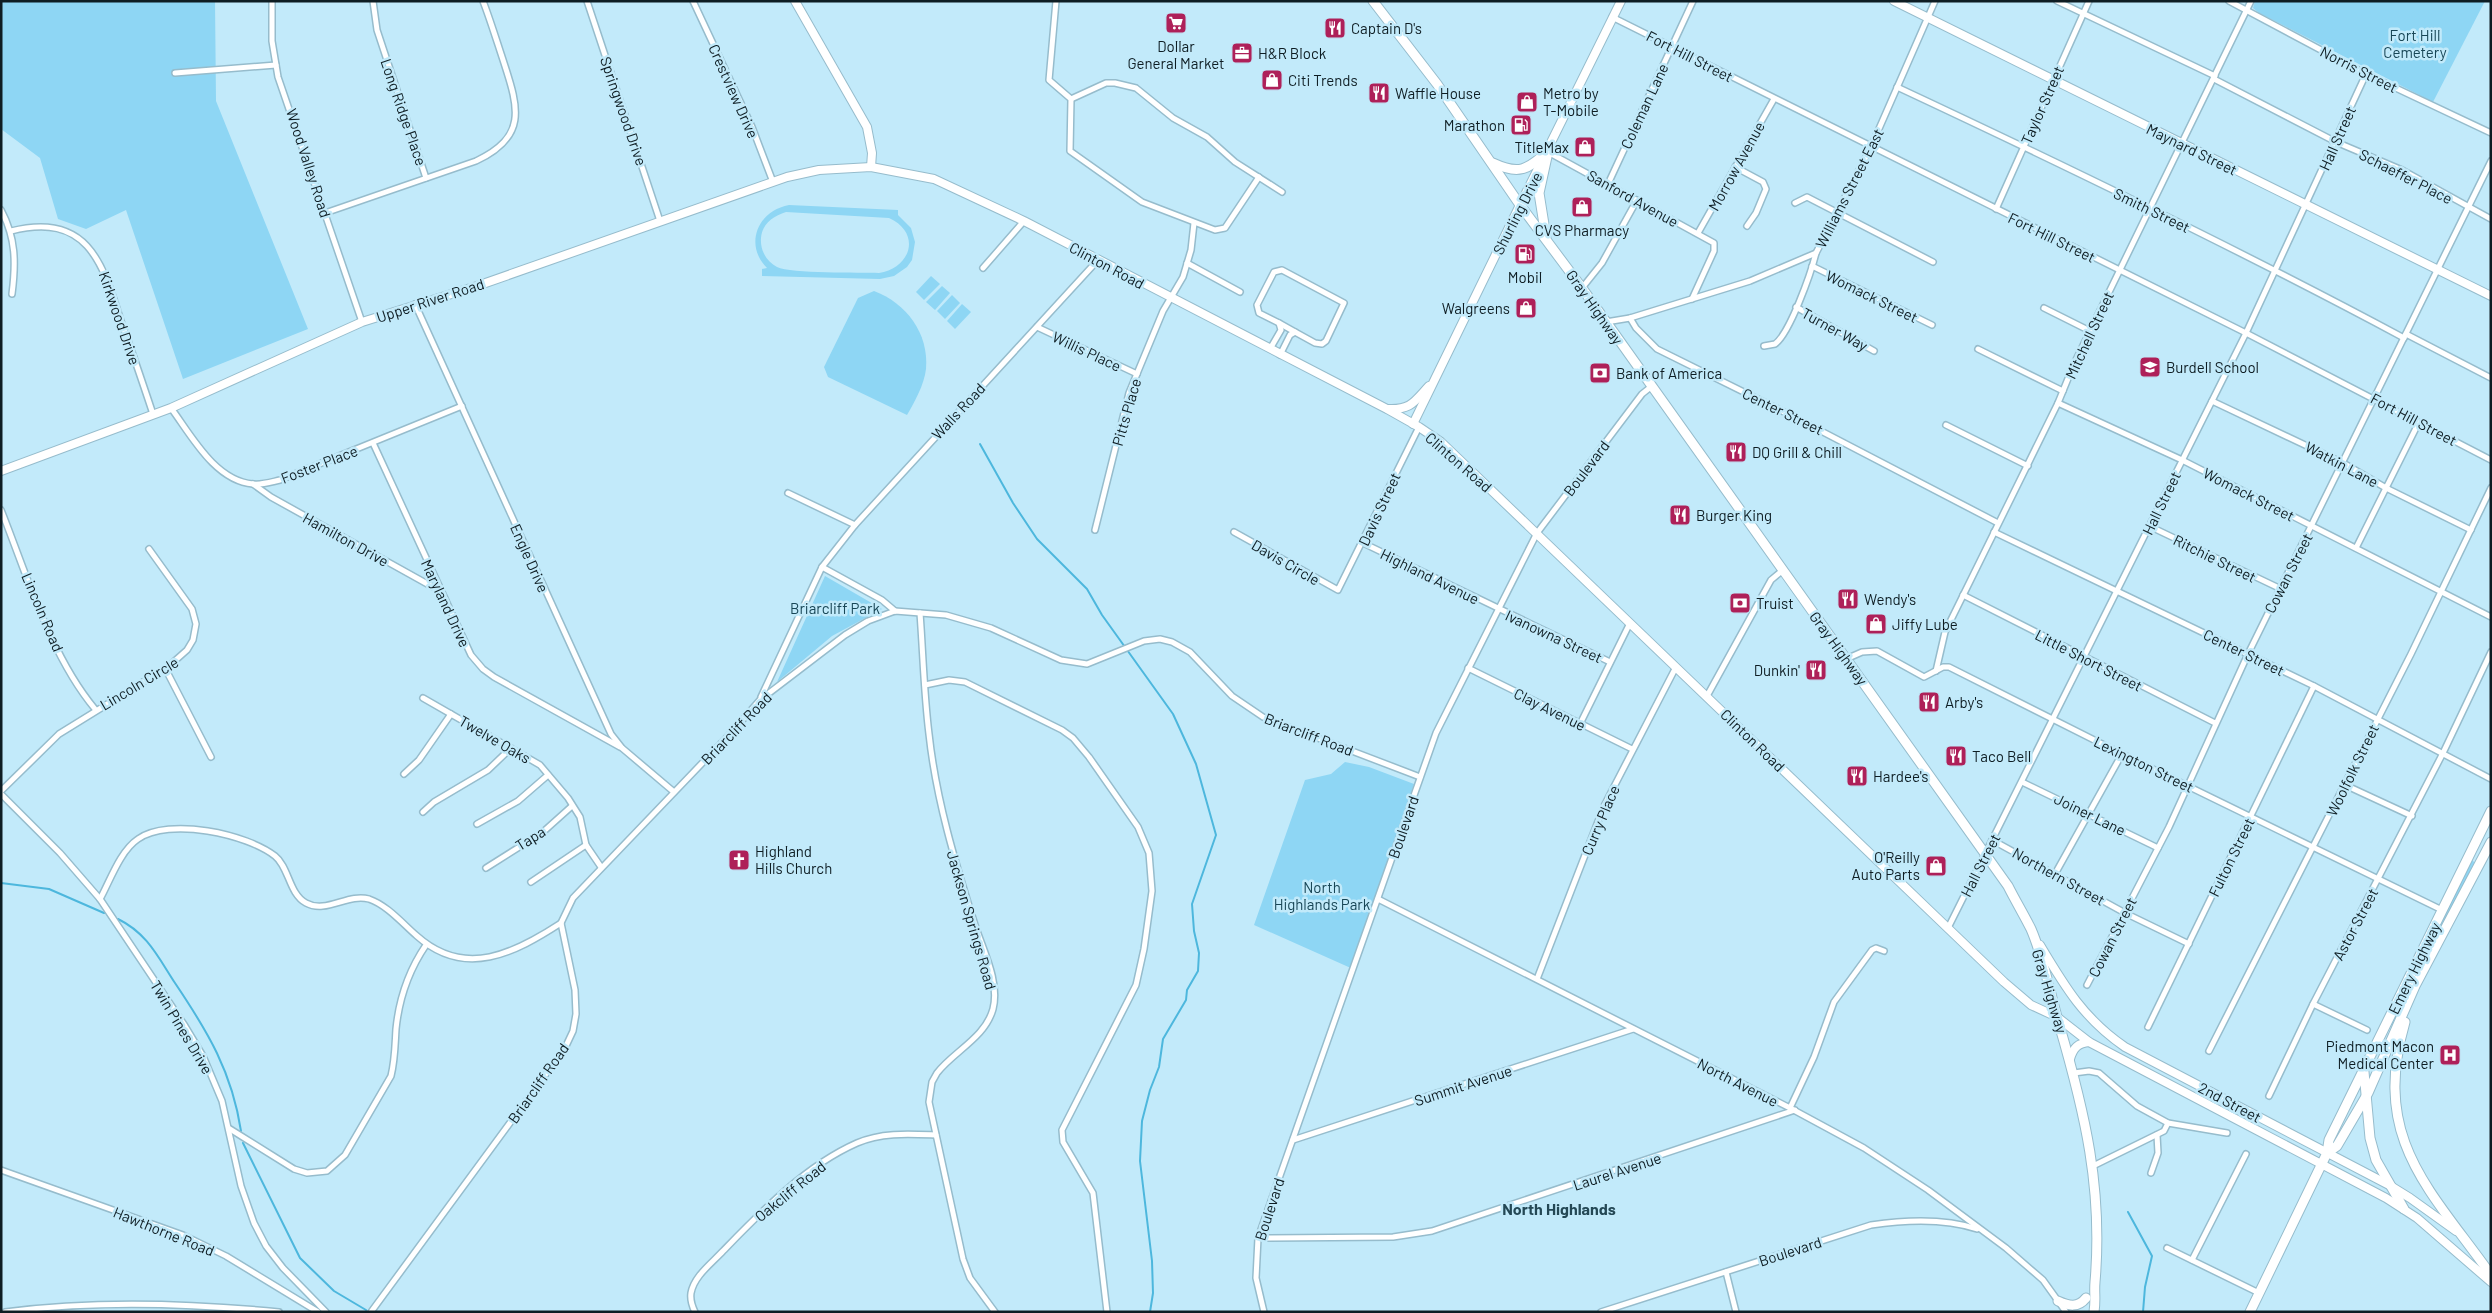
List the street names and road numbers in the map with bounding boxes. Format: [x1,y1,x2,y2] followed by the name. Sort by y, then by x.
[1644,26,1736,86] street label: Fort Hill Street
[705,41,763,141] street label: Crestview Drive
[2317,42,2401,96] street label: Norris Street
[597,54,651,168] street label: Springwood Drive
[377,56,431,168] street label: Long Ridge Place
[1616,60,1672,152] street label: Coleman Lane
[2017,63,2067,147] street label: Taylor Street
[2315,103,2359,173] street label: Hall Street
[283,106,335,220] street label: Wood Valley Road
[1704,118,1768,214] street label: Morrow Avenue
[2144,119,2240,179] street label: Maynard Street
[1811,125,1887,251] street label: Williams Street East
[2356,145,2456,207] street label: Schaeffer Place
[1584,166,1682,230] street label: Sanford Avenue
[1489,169,1545,257] street label: Shurling Drive
[2111,184,2193,236] street label: Smith Street
[2005,208,2099,266] street label: Fort Hill Street
[1067,238,1147,292] street label: Clinton Road
[1563,266,1627,348] street label: Gray Highway
[1823,266,1921,326] street label: Womack Street
[96,269,144,367] street label: Kirkwood Drive
[374,274,486,326] street label: Upper River Road
[2061,288,2117,382] street label: Mitchell Street
[1799,303,1871,355] street label: Turner Way
[1050,327,1124,375] street label: Willis Place
[1108,376,1144,448] street label: Pitts Place
[927,379,989,443] street label: Walls Road
[1740,384,1826,438] street label: Center Street
[2368,389,2460,449] street label: Fort Hill Street
[1422,428,1496,496] street label: Clinton Road
[1559,437,1613,499] street label: Boulevard
[2302,437,2382,491] street label: Watkin Lane
[278,441,360,487] street label: Foster Place
[2200,463,2298,525] street label: Womack Street
[2138,468,2184,538] street label: Hall Street
[1354,469,1404,549] street label: Davis Street
[300,508,392,570] street label: Hamilton Drive
[507,521,553,595] street label: Engle Drive
[2171,530,2259,586] street label: Ritchie Street
[2260,530,2316,616] street label: Cowan Street
[1249,535,1323,589] street label: Davis Circle
[1378,544,1482,608] street label: Highland Avenue
[418,556,474,650] street label: Maryland Drive
[18,570,68,654] street label: Lincoln Road
[1503,606,1605,666] street label: Ivanowna Street
[1806,608,1872,688] street label: Gray Highway
[2032,625,2146,695] street label: Little Short Street
[2201,625,2287,679] street label: Center Street
[96,653,182,713] street label: Lincoln Circle
[1511,684,1589,734] street label: Clay Avenue
[697,688,775,768] street label: Briarcliff Road
[1717,705,1789,775] street label: Clinton Road
[1262,709,1356,759] street label: Briarcliff Road
[456,711,534,767] street label: Twelve Oaks
[2322,721,2382,819] street label: Woolfolk Street
[2091,732,2197,796] street label: Lexington Street
[1577,782,1623,858] street label: Curry Place
[2051,789,2129,839] street label: Joiner Lane
[1384,793,1422,861] street label: Boulevard
[2204,815,2258,899] street label: Fulton Street
[512,822,548,854] street label: Tapa
[1956,830,2004,900] street label: Hall Street
[2010,843,2108,909] street label: Northern Street
[944,848,1000,992] street label: Jackson Springs Road
[2328,885,2382,963] street label: Astor Street
[2084,894,2140,980] street label: Cowan Street
[2384,919,2444,1017] street label: Emery Highway
[2029,947,2071,1035] street label: Gray Highway
[147,977,217,1077] street label: Twin Pines Drive
[504,1039,572,1127] street label: Briarcliff Road
[1695,1054,1781,1110] street label: North Avenue
[1412,1061,1514,1109] street label: Summit Avenue
[2196,1078,2264,1126] street label: 2nd Street
[1571,1148,1663,1194] street label: Laurel Avenue
[751,1157,829,1225] street label: Oakcliff Road
[1250,1175,1288,1243] street label: Boulevard
[111,1203,217,1259] street label: Hawthorne Road
[1756,1232,1824,1270] street label: Boulevard

